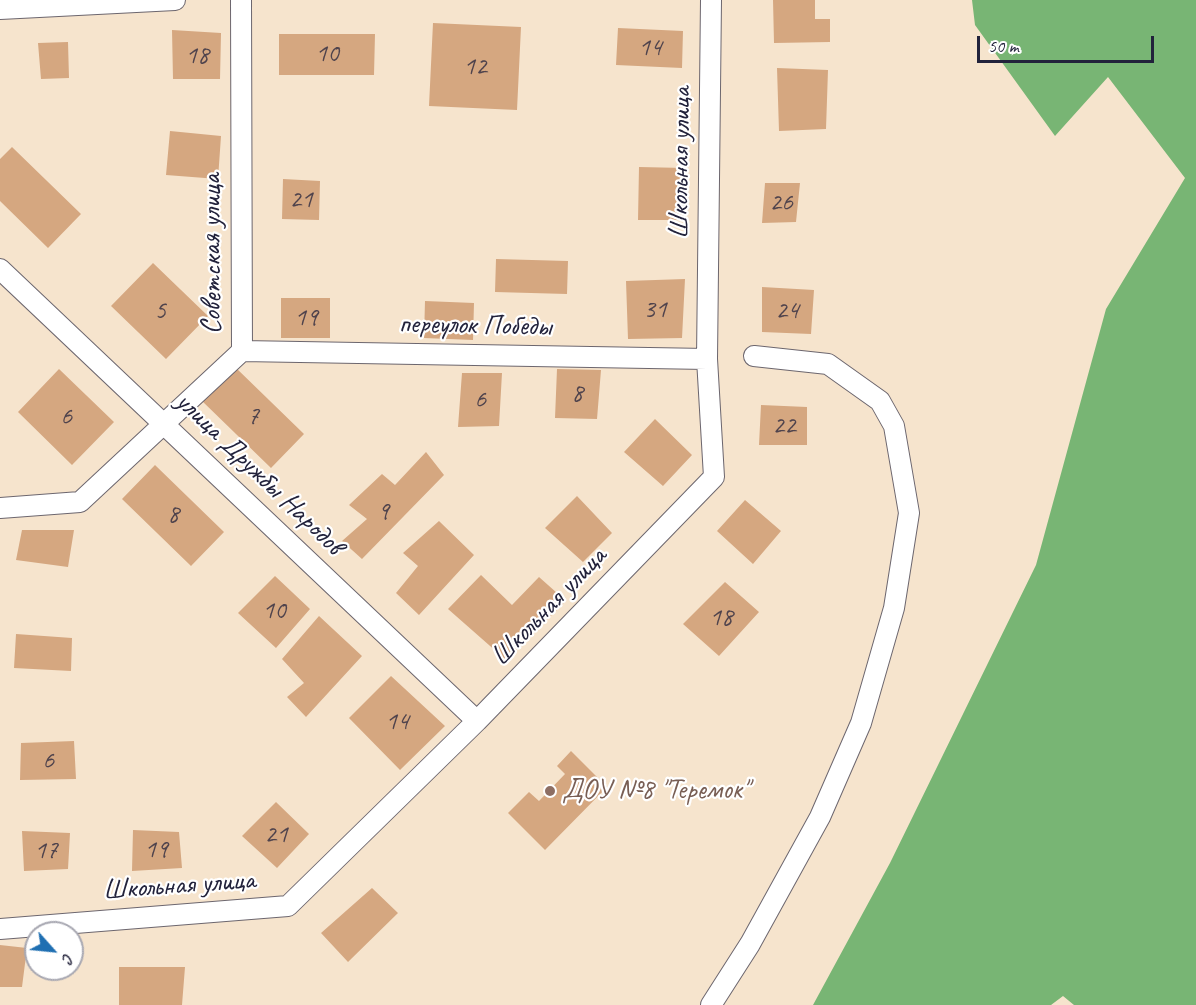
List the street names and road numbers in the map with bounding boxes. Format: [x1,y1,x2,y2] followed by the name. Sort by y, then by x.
[663,87,699,239] street label: Школьная улица
[196,174,230,334] street label: Советская улица
[398,308,552,344] street label: переулок Победы
[168,386,350,562] street label: улица Дружбы Народов
[484,541,614,673] street label: Школьная улица
[102,864,256,908] street label: Школьная улица

